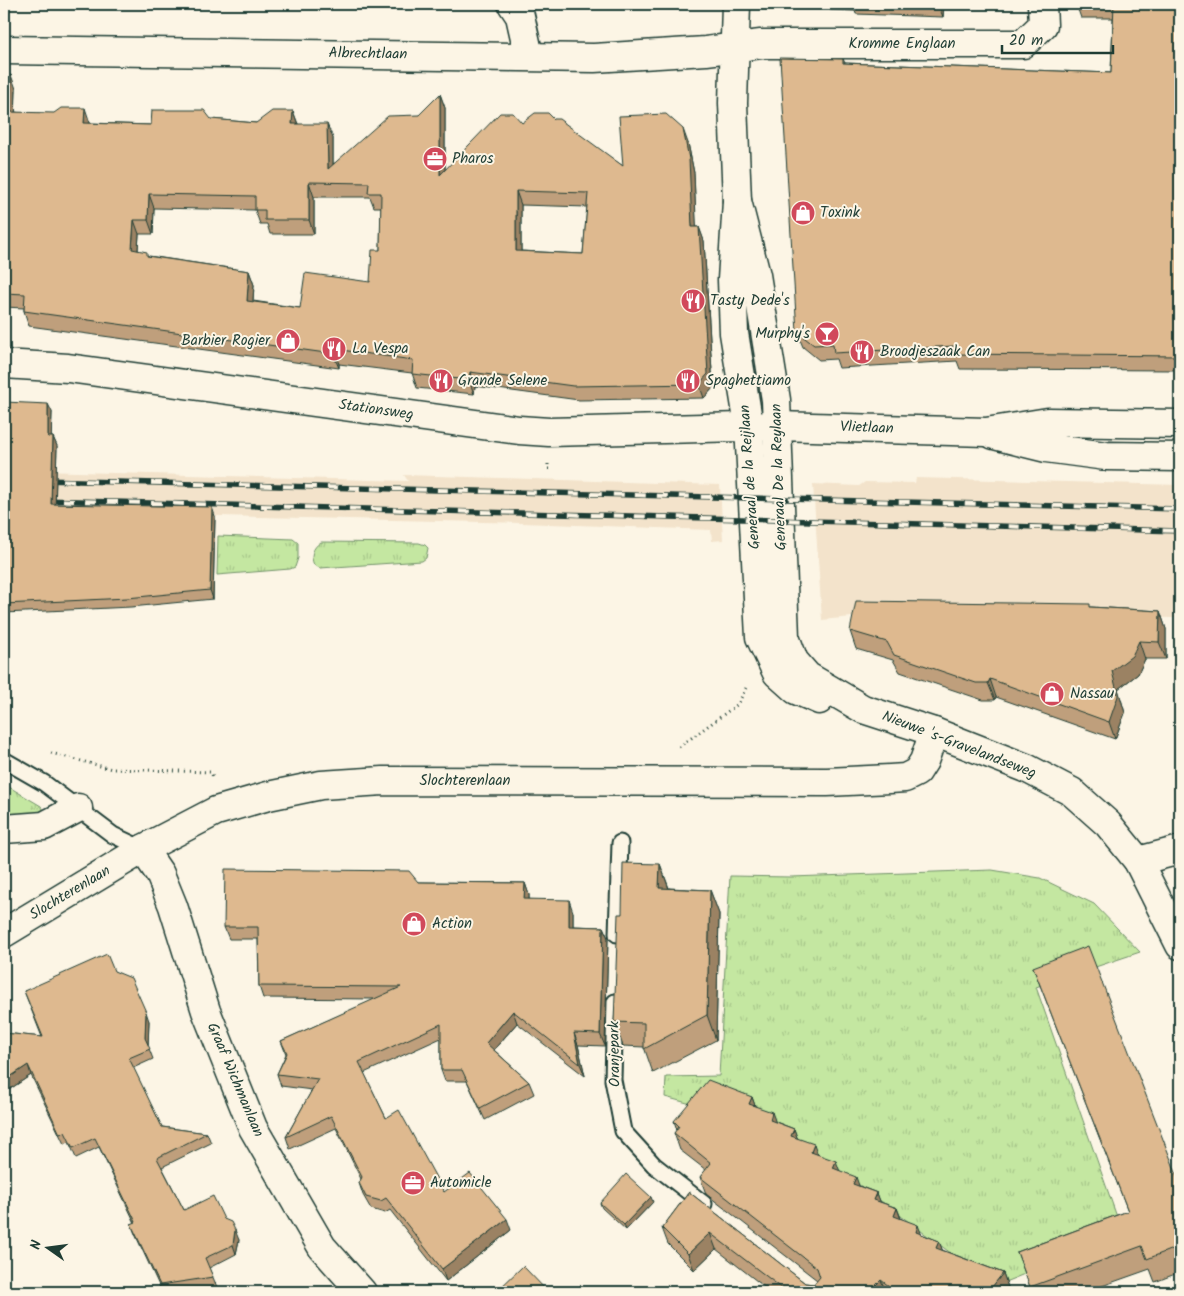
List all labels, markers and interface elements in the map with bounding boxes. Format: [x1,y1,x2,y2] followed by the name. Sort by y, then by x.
[1002,22,1113,54] scale bar
[1009,29,1043,53] text: 20 m
[849,32,955,56] street label: Kromme Englaan
[328,41,408,67] street label: Albrechtlaan
[422,146,448,172] office icon: Pharos
[452,147,494,171] place label: Pharos
[790,200,816,226] shop icon: Toxink
[820,201,861,225] place label: Toxink
[680,288,706,314] restaurant icon: Tasty Dede's
[710,289,790,313] place label: Tasty Dede's
[814,321,840,347] bar icon: Murphy's
[755,322,811,346] place label: Murphy's
[275,328,301,354] shop icon: Barbier Rogier
[181,329,271,353] place label: Barbier Rogier
[321,336,347,362] restaurant icon: La Vespa
[352,337,409,361] place label: La Vespa
[849,339,875,365] restaurant icon: Broodjeszaak Can
[880,340,990,364] place label: Broodjeszaak Can
[428,368,454,394] restaurant icon: Grande Selene
[675,368,701,394] restaurant icon: Spaghettiamo
[458,369,548,393] place label: Grande Selene
[706,369,791,393] place label: Spaghettiamo
[337,393,415,427] street label: Stationsweg
[764,403,794,551] street label: Generaal De la Reylaan
[733,404,767,550] street label: Generaal de la Reijlaan
[840,415,894,441] street label: Vlietlaan
[1039,681,1065,707] shop icon: Nassau
[1070,682,1114,706] place label: Nassau
[878,704,1040,786] street label: Nieuwe 's-Gravelandseweg
[419,769,511,793] street label: Slochterenlaan
[25,859,115,927] street label: Slochterenlaan
[401,911,427,937] shop icon: Action
[432,912,472,936] place label: Action
[200,1019,270,1141] street label: Graaf Wichmanlaan
[602,1020,628,1087] street label: Oranjepark
[400,1170,426,1196] office icon: Automicle
[430,1171,492,1195] place label: Automicle
[22,1224,72,1274] north arrow
[25,1238,48,1252] text: N

